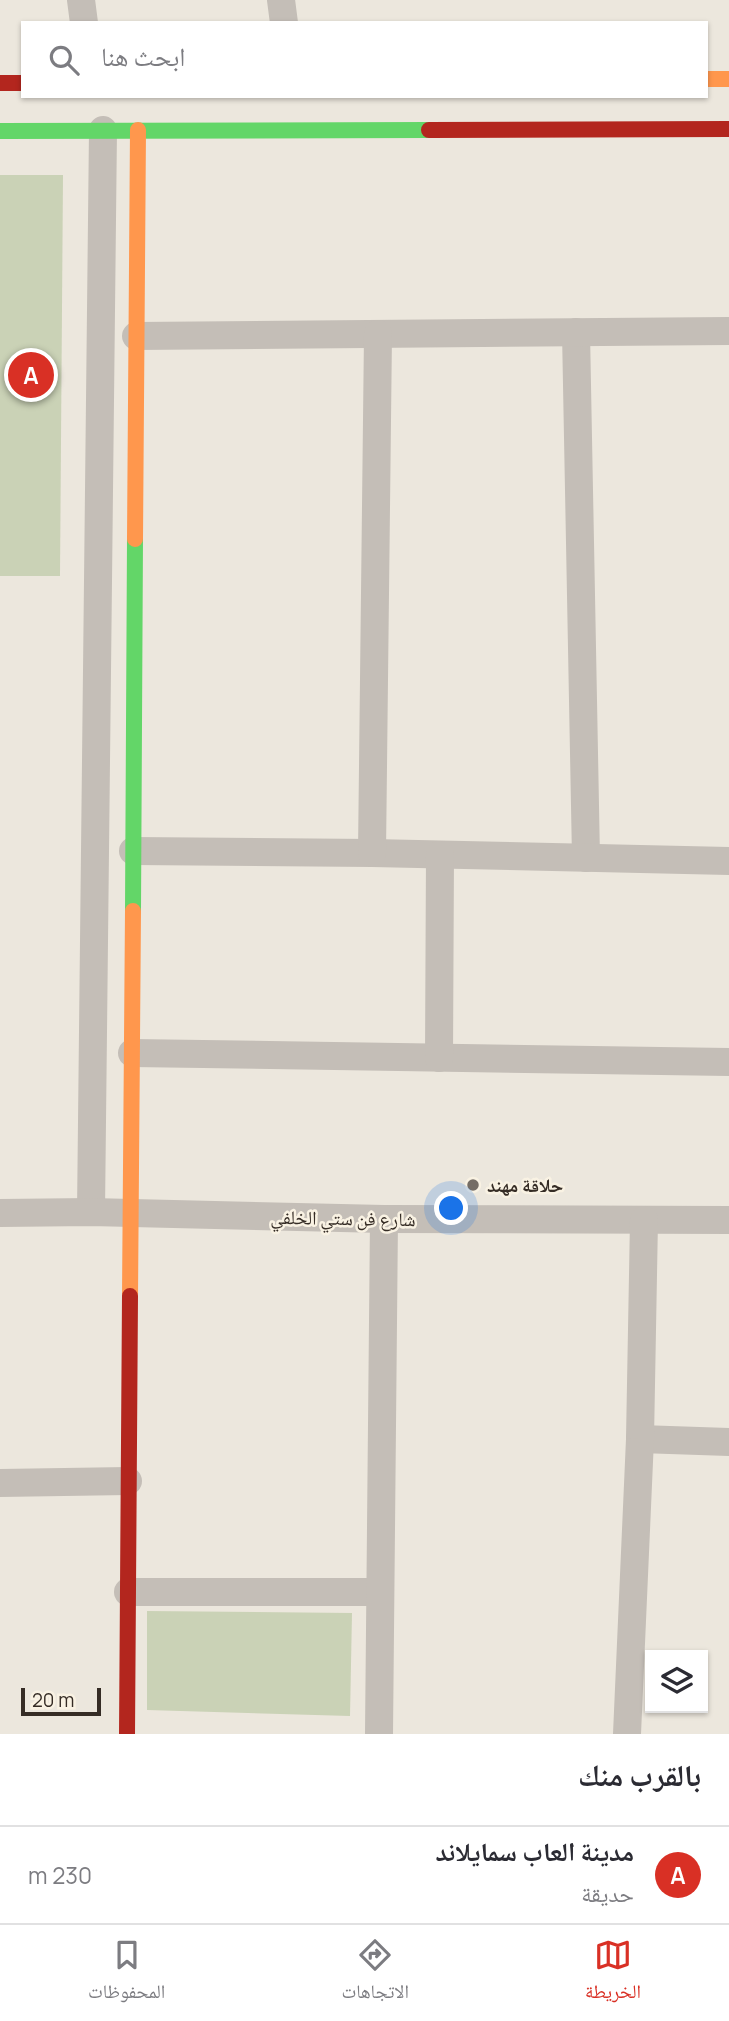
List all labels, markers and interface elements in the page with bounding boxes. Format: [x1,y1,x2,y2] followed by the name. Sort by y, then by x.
[21,21,708,98] search box
[101,38,185,74] text: ابحث هنا
[45,41,83,79] icon: search
[8,349,54,401] pin: A
[487,1172,563,1198] place label: حلاقة مهند
[465,1177,481,1193] marker: حلاقة مهند
[434,1191,468,1225] your location
[270,1204,416,1235] street label: شارع فن ستي الخلفي
[645,1650,708,1713] map controls
[645,1650,708,1713] button: layers
[21,1685,102,1717] scale bar
[32,1687,74,1713] text: 20 m
[578,1754,701,1795] text: بالقرب منك
[435,1833,634,1869] text: مدينة العاب سمايلاند
[28,1859,92,1891] text: 230 m
[670,1859,686,1891] text: A
[581,1877,634,1909] text: حديقة
[88,1936,165,2010] tab: المحفوظات
[341,1936,409,2010] tab: الاتجاهات
[585,1936,641,2010] tab: الخريطة

